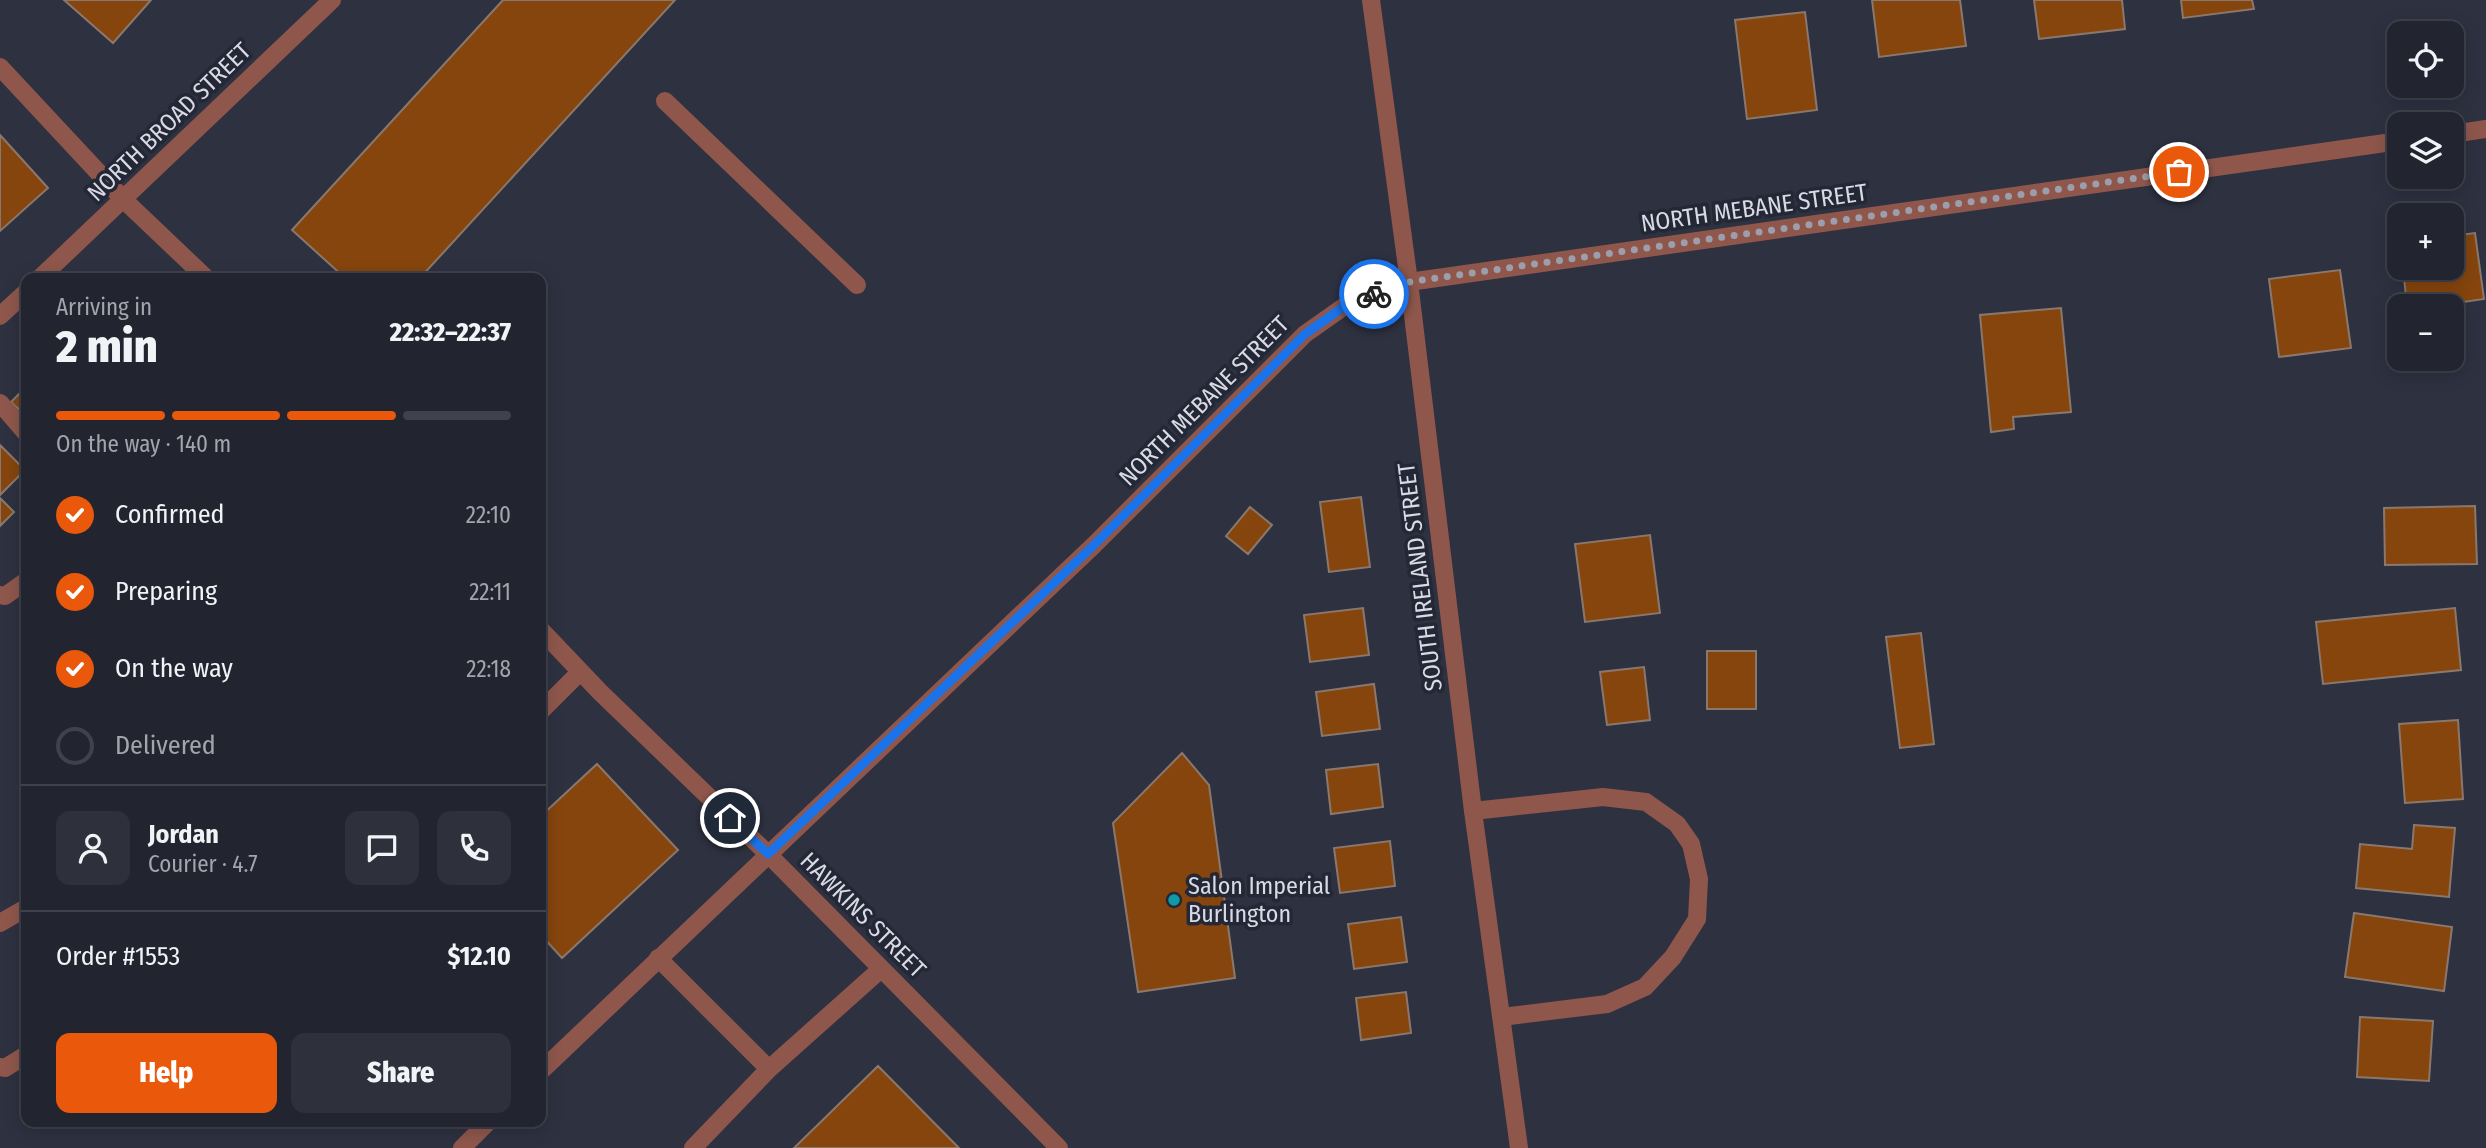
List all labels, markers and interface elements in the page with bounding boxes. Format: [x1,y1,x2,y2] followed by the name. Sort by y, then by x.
[2387,21,2464,371] map controls
[2387,21,2464,98] button: locate
[82,37,256,207] street label: NORTH BROAD STREET
[2387,112,2464,189] button: layers
[2149,142,2209,202] pin
[2160,153,2198,191] icon: bag
[1639,178,1869,238] street label: NORTH MEBANE STREET
[2387,203,2464,280] button: +
[1339,259,1409,329] courier
[1355,275,1393,313] icon: bike
[56,293,152,321] text: Arriving in
[2387,294,2464,371] button: −
[1113,310,1295,492] street label: NORTH MEBANE STREET
[390,317,511,348] text: 22:32–22:37
[56,319,158,374] text: 2 min
[56,430,231,458] text: On the way · 140 m
[1392,461,1448,693] street label: SOUTH IRELAND STREET
[56,496,94,534] icon: check
[115,499,225,530] text: Confirmed
[466,501,511,529] text: 22:10
[56,573,94,611] icon: check
[115,576,217,607] text: Preparing
[469,578,511,606] text: 22:11
[56,650,94,688] icon: check
[115,653,233,684] text: On the way
[466,655,511,683] text: 22:18
[115,730,216,761] text: Delivered
[700,788,760,848] pin
[711,799,749,837] icon: home
[56,811,130,885] button: person
[345,811,419,885] button: chat
[437,811,511,885] button: phone
[148,819,219,850] text: Jordan
[795,847,931,983] street label: HAWKINS STREET
[148,850,258,878] text: Courier · 4.7
[1188,872,1330,928] place label: Salon Imperial Burlington
[1166,892,1182,908] marker: Salon Imperial Burlington
[56,941,180,972] text: Order #1553
[447,941,511,972] text: $12.10
[56,1033,277,1113] button: Help
[291,1033,511,1113] button: Share

